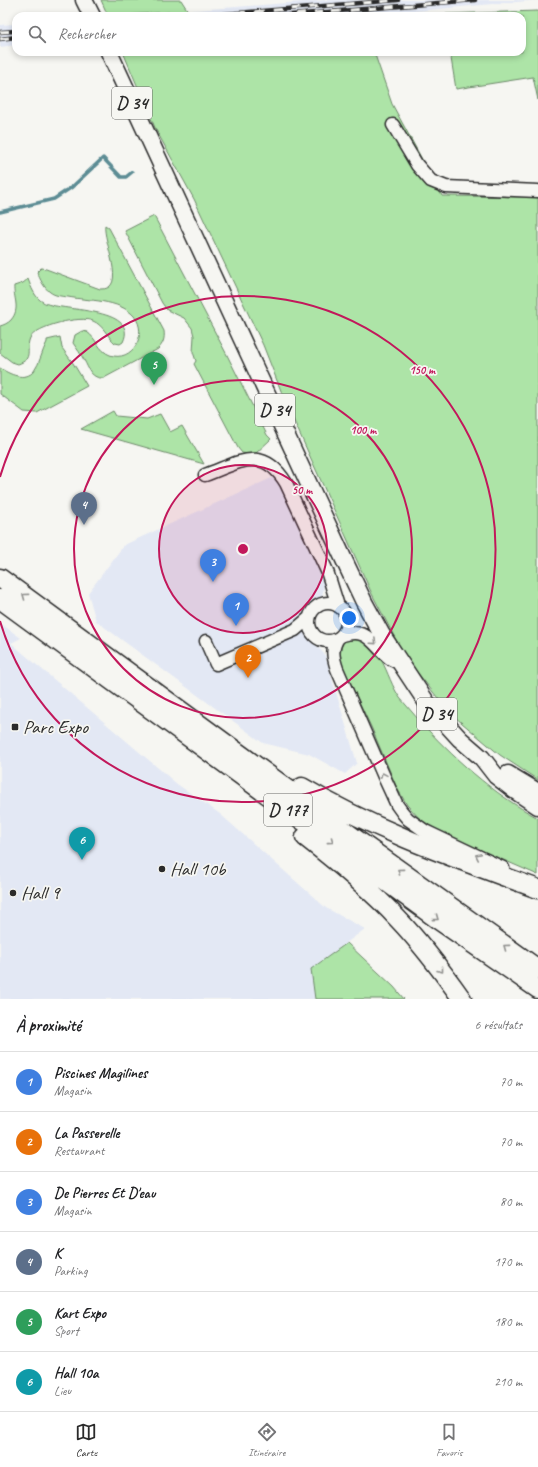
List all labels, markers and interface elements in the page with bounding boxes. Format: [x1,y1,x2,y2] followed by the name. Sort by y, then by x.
[12,12,526,56] search box
[26,23,48,45] icon: search
[58,25,116,44] text: Rechercher
[112,87,152,119] road number: D 34
[141,352,167,385] pin: 5
[409,362,436,378] text: 150 m
[255,394,295,426] road number: D 34
[350,422,377,438] text: 100 m
[292,482,313,498] text: 50 m
[71,492,97,525] pin: 4
[236,542,250,556] centre of rings
[200,549,226,582] pin: 3
[223,593,249,626] pin: 1
[22,594,29,601] one-way arrow
[339,608,359,628] your location
[369,637,376,644] one-way arrow
[235,645,261,678] pin: 2
[417,698,457,730] road number: D 34
[23,715,89,739] place label: Parc Expo
[10,722,20,732] marker: Parc Expo
[380,772,388,779] one-way arrow
[264,794,312,826] road number: D 177
[69,827,95,860] pin: 6
[326,837,333,844] one-way arrow
[474,853,482,861] one-way arrow
[170,857,227,881] place label: Hall 10b
[157,864,167,874] marker: Hall 10b
[398,869,405,876] one-way arrow
[21,881,61,905] place label: Hall 9
[8,888,18,898] marker: Hall 9
[431,913,438,920] one-way arrow
[503,944,510,952] one-way arrow
[436,966,443,973] one-way arrow
[16,1015,81,1036] text: À proximité
[474,1017,522,1033] text: 6 résultats
[54,1064,147,1083] text: Piscines Magilines
[26,1074,32,1090] text: 1
[500,1074,522,1090] text: 70 m
[54,1083,92,1099] text: Magasin
[54,1124,119,1143] text: La Passerelle
[26,1134,32,1150] text: 2
[500,1134,522,1150] text: 70 m
[54,1143,104,1159] text: Restaurant
[54,1184,155,1203] text: De Pierres Et D'eau
[26,1194,32,1210] text: 3
[500,1194,522,1210] text: 80 m
[54,1203,92,1219] text: Magasin
[54,1244,62,1263] text: K
[26,1254,32,1270] text: 4
[494,1254,522,1270] text: 170 m
[54,1263,88,1279] text: Parking
[54,1304,106,1323] text: Kart Expo
[26,1314,32,1330] text: 5
[494,1314,522,1330] text: 180 m
[54,1323,79,1339] text: Sport
[54,1364,98,1383] text: Hall 10a
[26,1374,32,1390] text: 6
[494,1374,522,1390] text: 210 m
[54,1383,71,1399] text: Lieu
[75,1421,97,1459] tab: Carte
[248,1421,285,1459] tab: Itinéraire
[436,1421,463,1459] tab: Favoris

